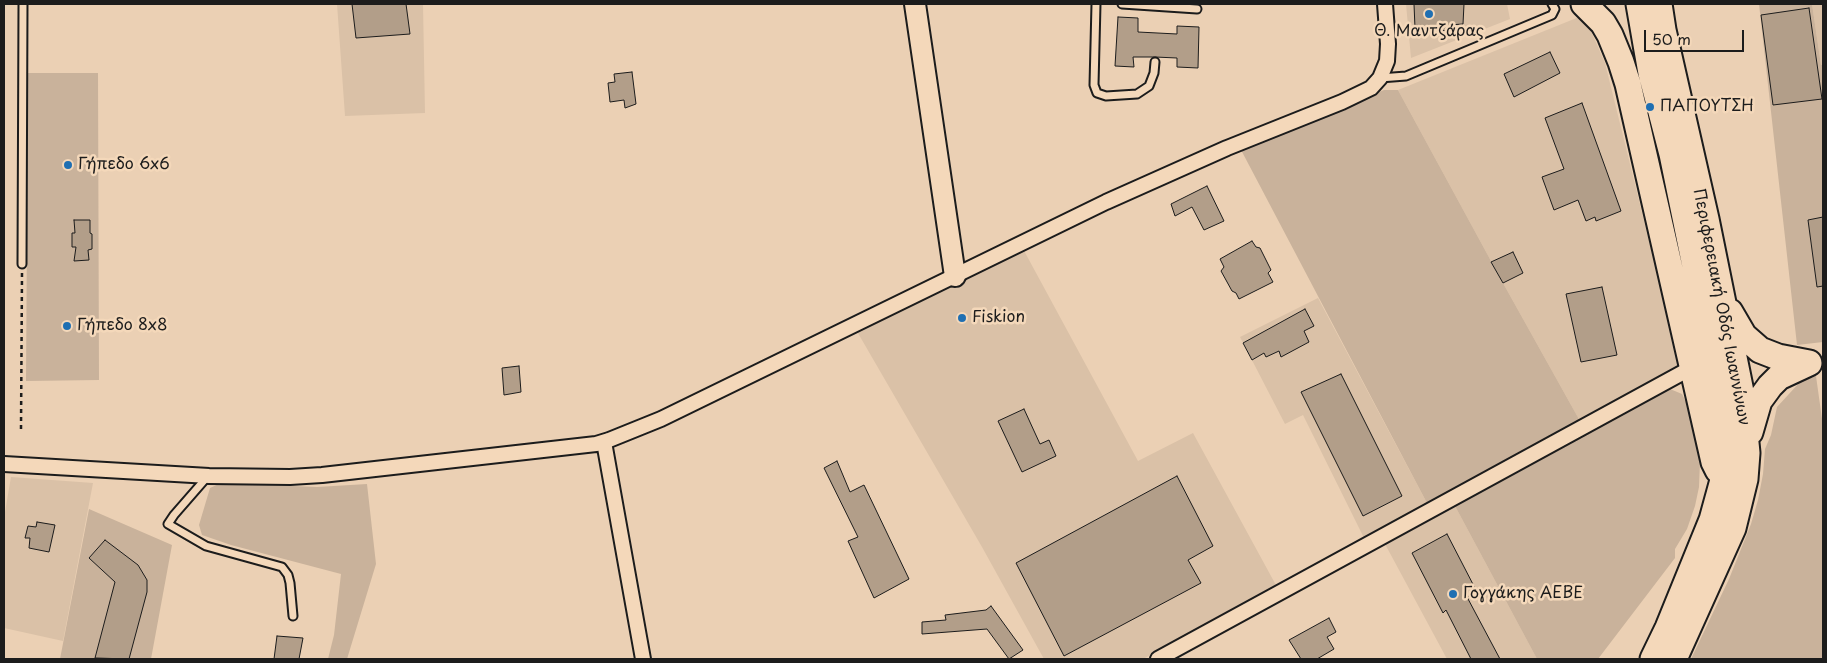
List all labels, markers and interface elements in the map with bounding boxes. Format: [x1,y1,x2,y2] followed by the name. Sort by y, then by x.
[1423,8,1435,20] marker: Θ. Μαντζάρας
[1647,20,1747,52] scale bar
[1374,22,1484,42] place label: Θ. Μαντζάρας
[1652,27,1691,50] text: 50 m
[1660,97,1754,117] place label: ΠΑΠΟΥΤΣΗ
[1644,101,1656,113] marker: ΠΑΠΟΥΤΣΗ
[78,155,170,175] place label: Γήπεδο 6x6
[62,159,74,171] marker: Γήπεδο 6x6
[1689,187,1753,427] street label: Περιφερειακή Οδός Ιωαννίνων
[972,308,1025,328] place label: Fiskion
[956,312,968,324] marker: Fiskion
[77,316,167,336] place label: Γήπεδο 8x8
[61,320,73,332] marker: Γήπεδο 8x8
[1463,584,1583,604] place label: Γογγάκης ΑΕΒΕ
[1447,588,1459,600] marker: Γογγάκης ΑΕΒΕ

